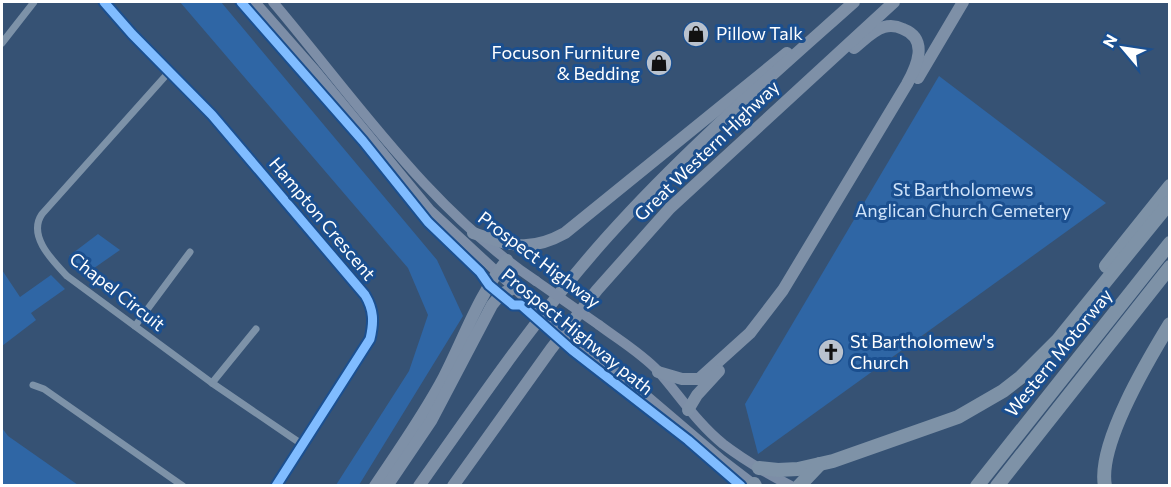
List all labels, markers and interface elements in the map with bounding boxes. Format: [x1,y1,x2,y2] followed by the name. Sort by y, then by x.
[1093,18,1153,78] north arrow
[681,19,711,49] shop icon: Pillow Talk
[716,22,803,44] place label: Pillow Talk
[1098,31,1121,50] text: N
[492,41,640,84] place label: Focuson Furniture & Bedding
[644,48,674,78] shop icon: Focuson Furniture & Bedding
[629,75,783,225] street label: Great Western Highway
[265,152,381,284] street label: Hampton Crescent
[855,178,1071,221] park label: St Bartholomews Anglican Church Cemetery
[474,206,605,312] street label: Prospect Highway
[66,247,170,335] street label: Chapel Circuit
[497,263,658,399] street label: Prospect Highway path
[1000,284,1117,421] street label: Western Motorway
[850,330,994,373] place label: St Bartholomew's Church
[816,337,846,367] church icon: St Bartholomew's Church

